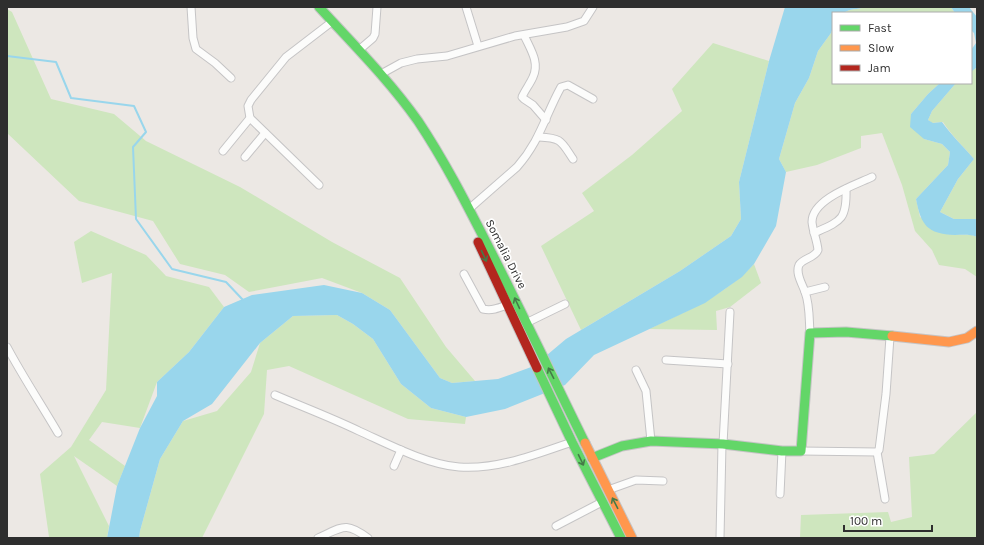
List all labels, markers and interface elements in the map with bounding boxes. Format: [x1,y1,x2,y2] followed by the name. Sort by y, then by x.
[832,12,972,84] legend
[868,21,892,35] text: Fast
[868,41,894,55] text: Slow
[868,61,891,75] text: Jam
[482,217,530,291] street label: Somalia Drive
[481,250,489,262] one-way arrow
[513,297,520,309] one-way arrow
[547,367,554,379] one-way arrow
[578,454,585,466] one-way arrow
[610,498,618,510] one-way arrow
[844,507,932,533] scale bar
[850,514,882,528] text: 100 m

